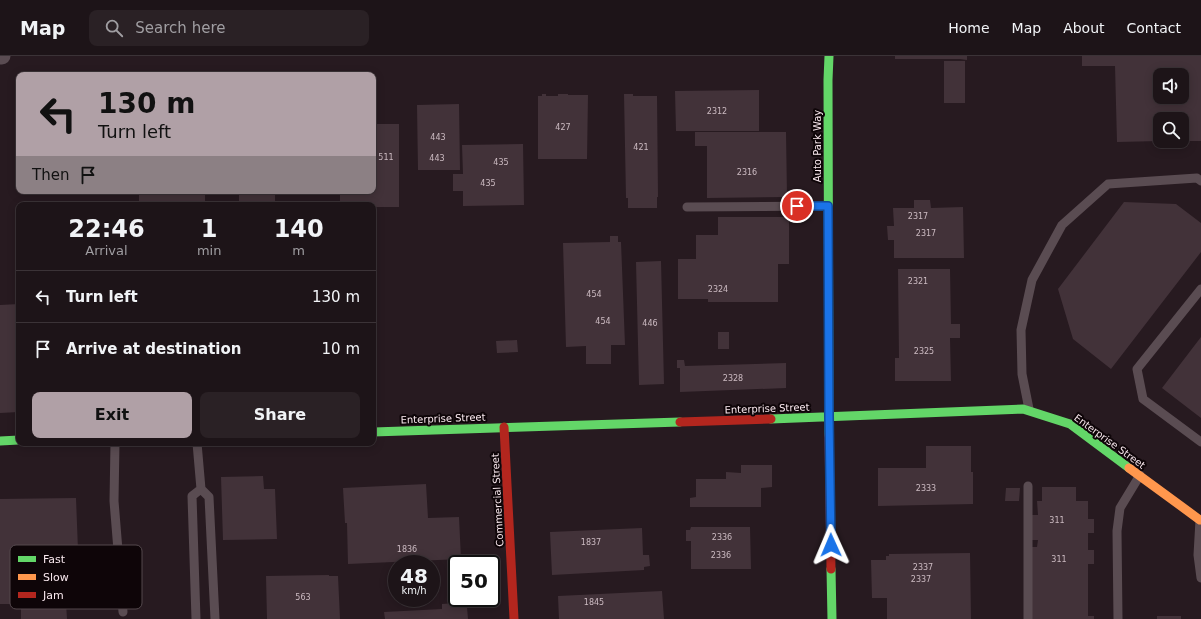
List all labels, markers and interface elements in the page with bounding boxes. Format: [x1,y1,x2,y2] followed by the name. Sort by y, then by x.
[89,10,369,46] search box
[20,17,65,39] text: Map
[103,17,125,39] icon: search
[135,19,225,37] text: Search here
[948,20,990,36] text: Home
[1012,20,1041,36] text: Map
[1063,20,1105,36] text: About
[1127,20,1181,36] text: Contact
[1153,68,1189,148] map controls
[1153,68,1189,104] button: sound
[98,87,195,120] text: 130 m
[32,88,84,140] icon: left
[707,107,727,116] house number: 2312
[812,110,823,182] street label: Auto Park Way
[1153,112,1189,148] button: search
[98,121,171,142] text: Turn left
[555,123,571,132] house number: 427
[430,133,446,142] house number: 443
[633,143,649,152] house number: 421
[378,153,394,162] house number: 511
[429,154,445,163] house number: 443
[493,158,509,167] house number: 435
[77,164,99,186] icon: arrive
[32,166,69,184] text: Then
[737,168,757,177] house number: 2316
[480,179,496,188] house number: 435
[780,189,814,223] pin
[786,195,808,217] icon: arrive
[908,212,928,221] house number: 2317
[68,215,145,243] text: 22:46
[201,215,217,243] text: 1
[274,215,324,243] text: 140
[916,229,936,238] house number: 2317
[85,243,128,258] text: Arrival
[197,243,221,258] text: min
[292,243,305,258] text: m
[908,277,928,286] house number: 2321
[708,285,728,294] house number: 2324
[32,286,54,308] icon: left
[66,288,138,306] text: Turn left
[312,288,360,306] text: 130 m
[586,290,602,299] house number: 454
[595,317,611,326] house number: 454
[642,319,658,328] house number: 446
[32,338,54,360] icon: arrive
[66,340,241,358] text: Arrive at destination
[322,340,360,358] text: 10 m
[914,347,934,356] house number: 2325
[723,374,743,383] house number: 2328
[32,392,192,438] button: Exit
[200,392,360,438] button: Share
[724,402,810,415] street label: Enterprise Street
[400,412,486,425] street label: Enterprise Street
[1072,412,1147,471] street label: Enterprise Street
[490,453,505,547] street label: Commercial Street
[916,484,936,493] house number: 2333
[1049,516,1065,525] house number: 311
[810,524,852,566] position arrow
[712,533,732,542] house number: 2336
[581,538,601,547] house number: 1837
[10,545,142,609] legend
[397,545,417,554] house number: 1836
[711,551,731,560] house number: 2336
[43,553,66,566] text: Fast
[448,555,500,607] speed limit sign: 50
[1051,555,1067,564] house number: 311
[913,563,933,572] house number: 2337
[400,564,428,588] text: 48
[43,571,69,584] text: Slow
[911,575,931,584] house number: 2337
[401,585,427,596] text: km/h
[42,589,64,602] text: Jam
[295,593,311,602] house number: 563
[584,598,604,607] house number: 1845

